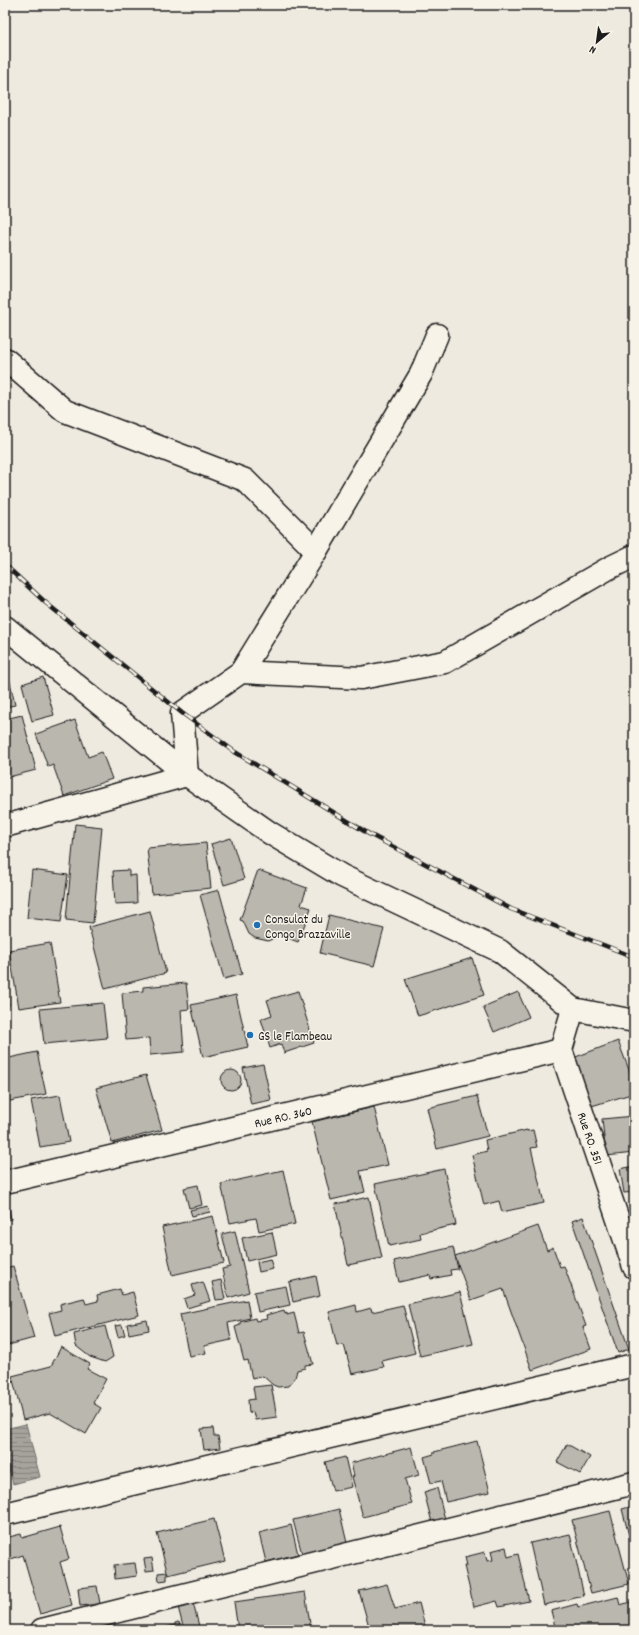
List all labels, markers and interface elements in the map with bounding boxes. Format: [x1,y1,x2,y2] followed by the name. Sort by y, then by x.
[577,22,617,62] north arrow
[586,40,599,57] text: N
[265,911,351,945] place label: Consulat du Congo Brazzaville
[252,920,262,930] marker: Consulat du Congo Brazzaville
[258,1028,332,1047] place label: GS le Flambeau
[245,1030,255,1040] marker: GS le Flambeau
[253,1103,314,1134] street label: Rue RO. 360
[571,1110,606,1168] street label: Rue RO. 351

